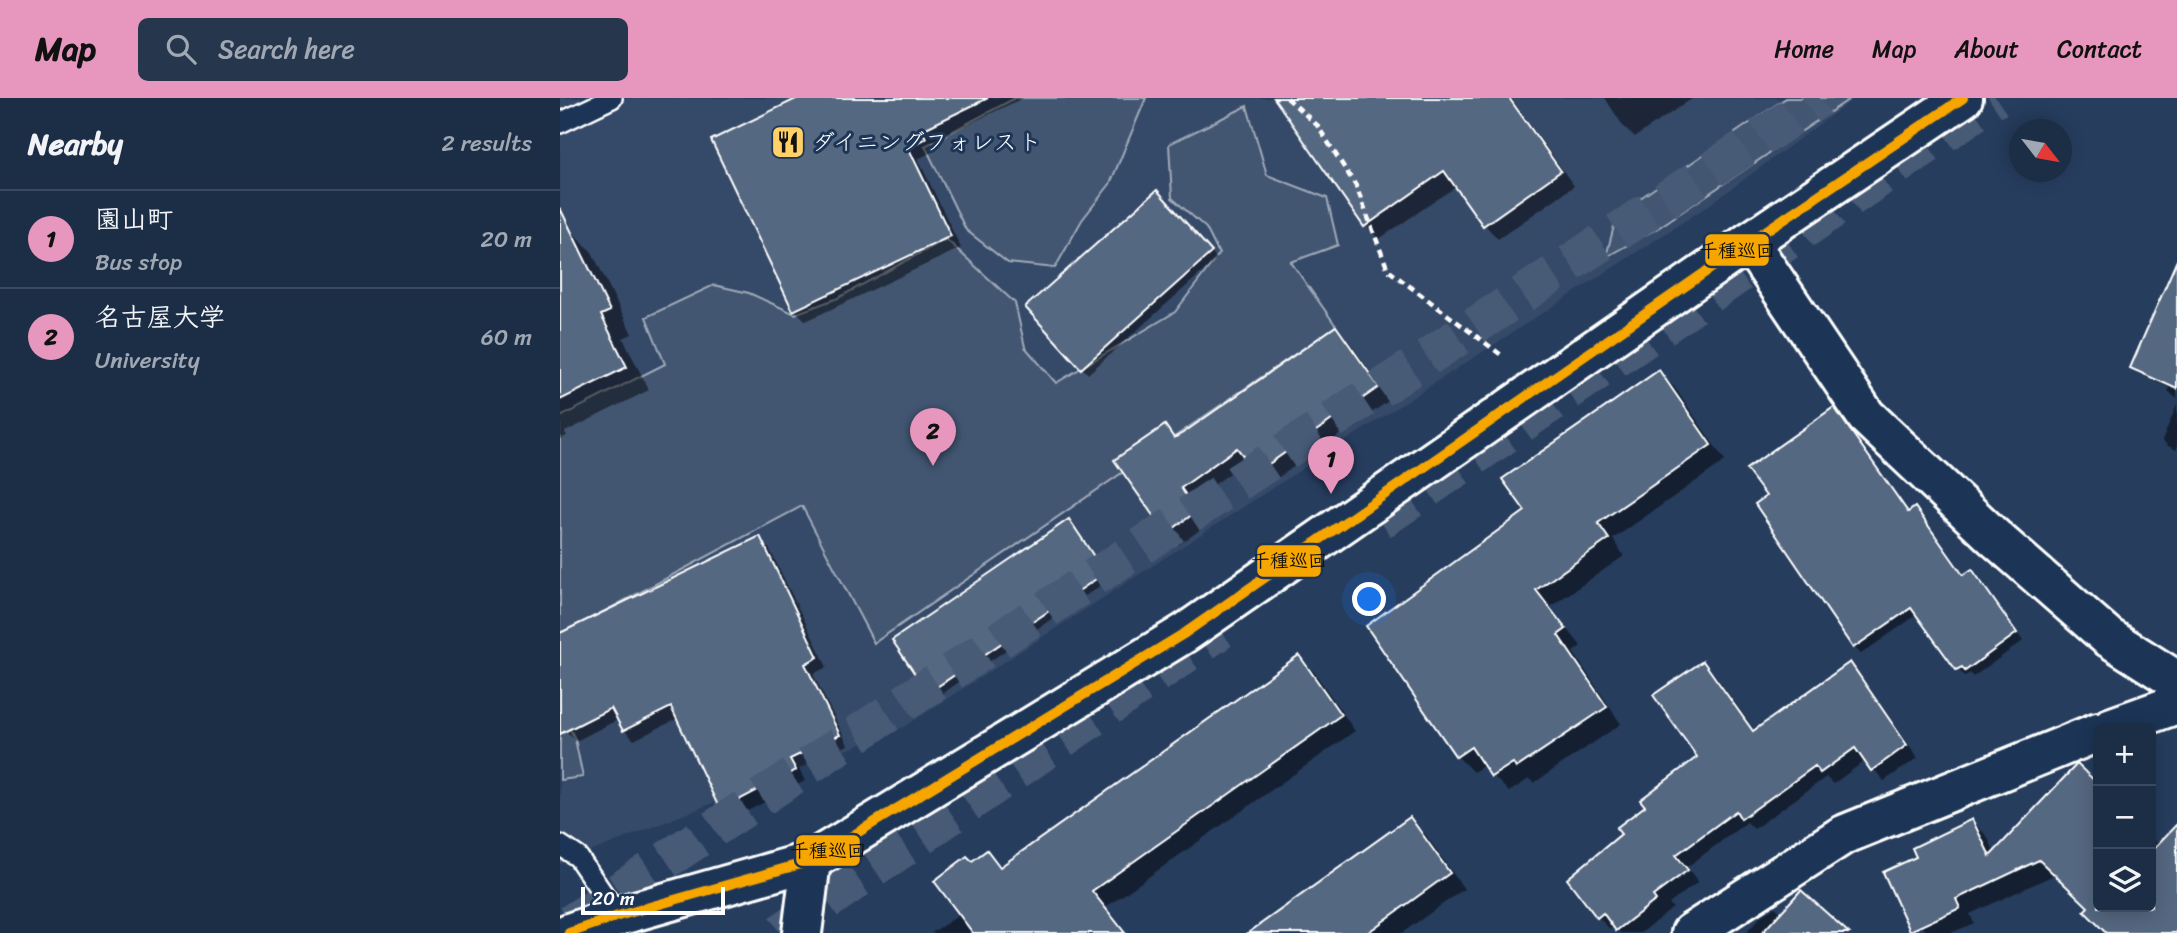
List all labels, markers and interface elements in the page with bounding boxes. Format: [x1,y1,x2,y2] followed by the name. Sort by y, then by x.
[138,18,628,81] search box
[35,20,96,78] text: Map
[218,26,355,72] text: Search here
[1774,28,1834,70] text: Home
[1872,28,1916,70] text: Map
[1954,28,2019,70] text: About
[2057,28,2142,70] text: Contact
[162,30,200,68] icon: search
[28,117,123,171] text: Nearby
[2009,119,2072,182] north arrow
[812,122,1042,163] place label: ダイニングフォレスト
[441,123,532,164] text: 2 results
[769,123,807,161] restaurant icon: ダイニングフォレスト
[95,196,173,242] text: 園山町
[46,219,56,260] text: 1
[481,219,532,260] text: 20 m
[1704,233,1770,267] line badge: 千種巡回
[1699,234,1775,267] text: 千種巡回
[95,242,182,283] text: Bus stop
[95,294,225,340] text: 名古屋大学
[44,317,58,358] text: 2
[481,317,532,358] text: 60 m
[95,340,200,381] text: University
[910,408,956,466] pin: 2
[1308,436,1354,494] pin: 1
[1251,544,1327,577] text: 千種巡回
[1256,544,1322,578] line badge: 千種巡回
[1352,582,1386,616] your location
[2093,723,2156,912] map controls
[2093,723,2156,786] button: +
[2093,786,2156,849] button: −
[790,834,866,867] text: 千種巡回
[795,834,861,867] line badge: 千種巡回
[2093,849,2156,912] button: layers
[592,882,635,915] text: 20 m
[581,884,724,916] scale bar

